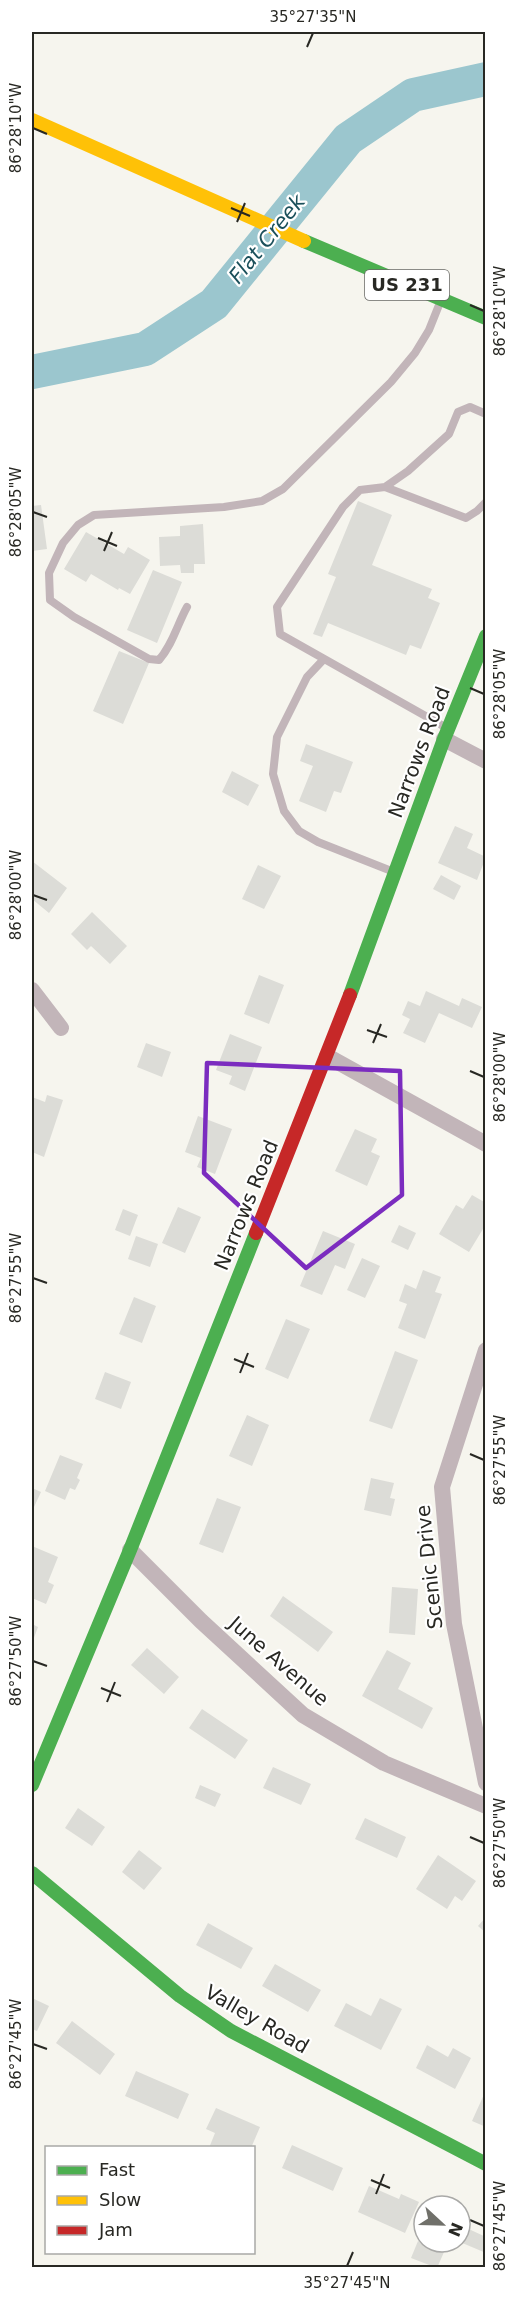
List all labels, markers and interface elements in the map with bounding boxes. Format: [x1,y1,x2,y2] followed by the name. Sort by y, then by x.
[269,8,357,26] text: 35°27'35"N
[7,83,25,173] text: 86°28'10"W
[224,189,311,288] water label: Flat Creek
[491,266,509,356] text: 86°28'10"W
[365,270,449,300] road number: US 231
[7,467,25,557] text: 86°28'05"W
[491,649,509,739] text: 86°28'05"W
[383,683,455,821] street label: Narrows Road
[7,850,25,940] text: 86°28'00"W
[491,1032,509,1122] text: 86°28'00"W
[209,1136,283,1274] street label: Narrows Road
[7,1233,25,1323] text: 86°27'55"W
[491,1415,509,1505] text: 86°27'55"W
[411,1504,447,1630] street label: Scenic Drive
[223,1610,334,1711] street label: June Avenue
[7,1616,25,1706] text: 86°27'50"W
[491,1798,509,1888] text: 86°27'50"W
[201,1980,313,2058] street label: Valley Road
[7,1999,25,2089] text: 86°27'45"W
[45,2146,255,2254] legend
[99,2159,135,2180] text: Fast
[491,2181,509,2271] text: 86°27'45"W
[99,2189,141,2210] text: Slow
[412,2194,472,2254] north arrow
[98,2219,133,2240] text: Jam
[444,2220,467,2239] text: N
[303,2274,391,2292] text: 35°27'45"N

